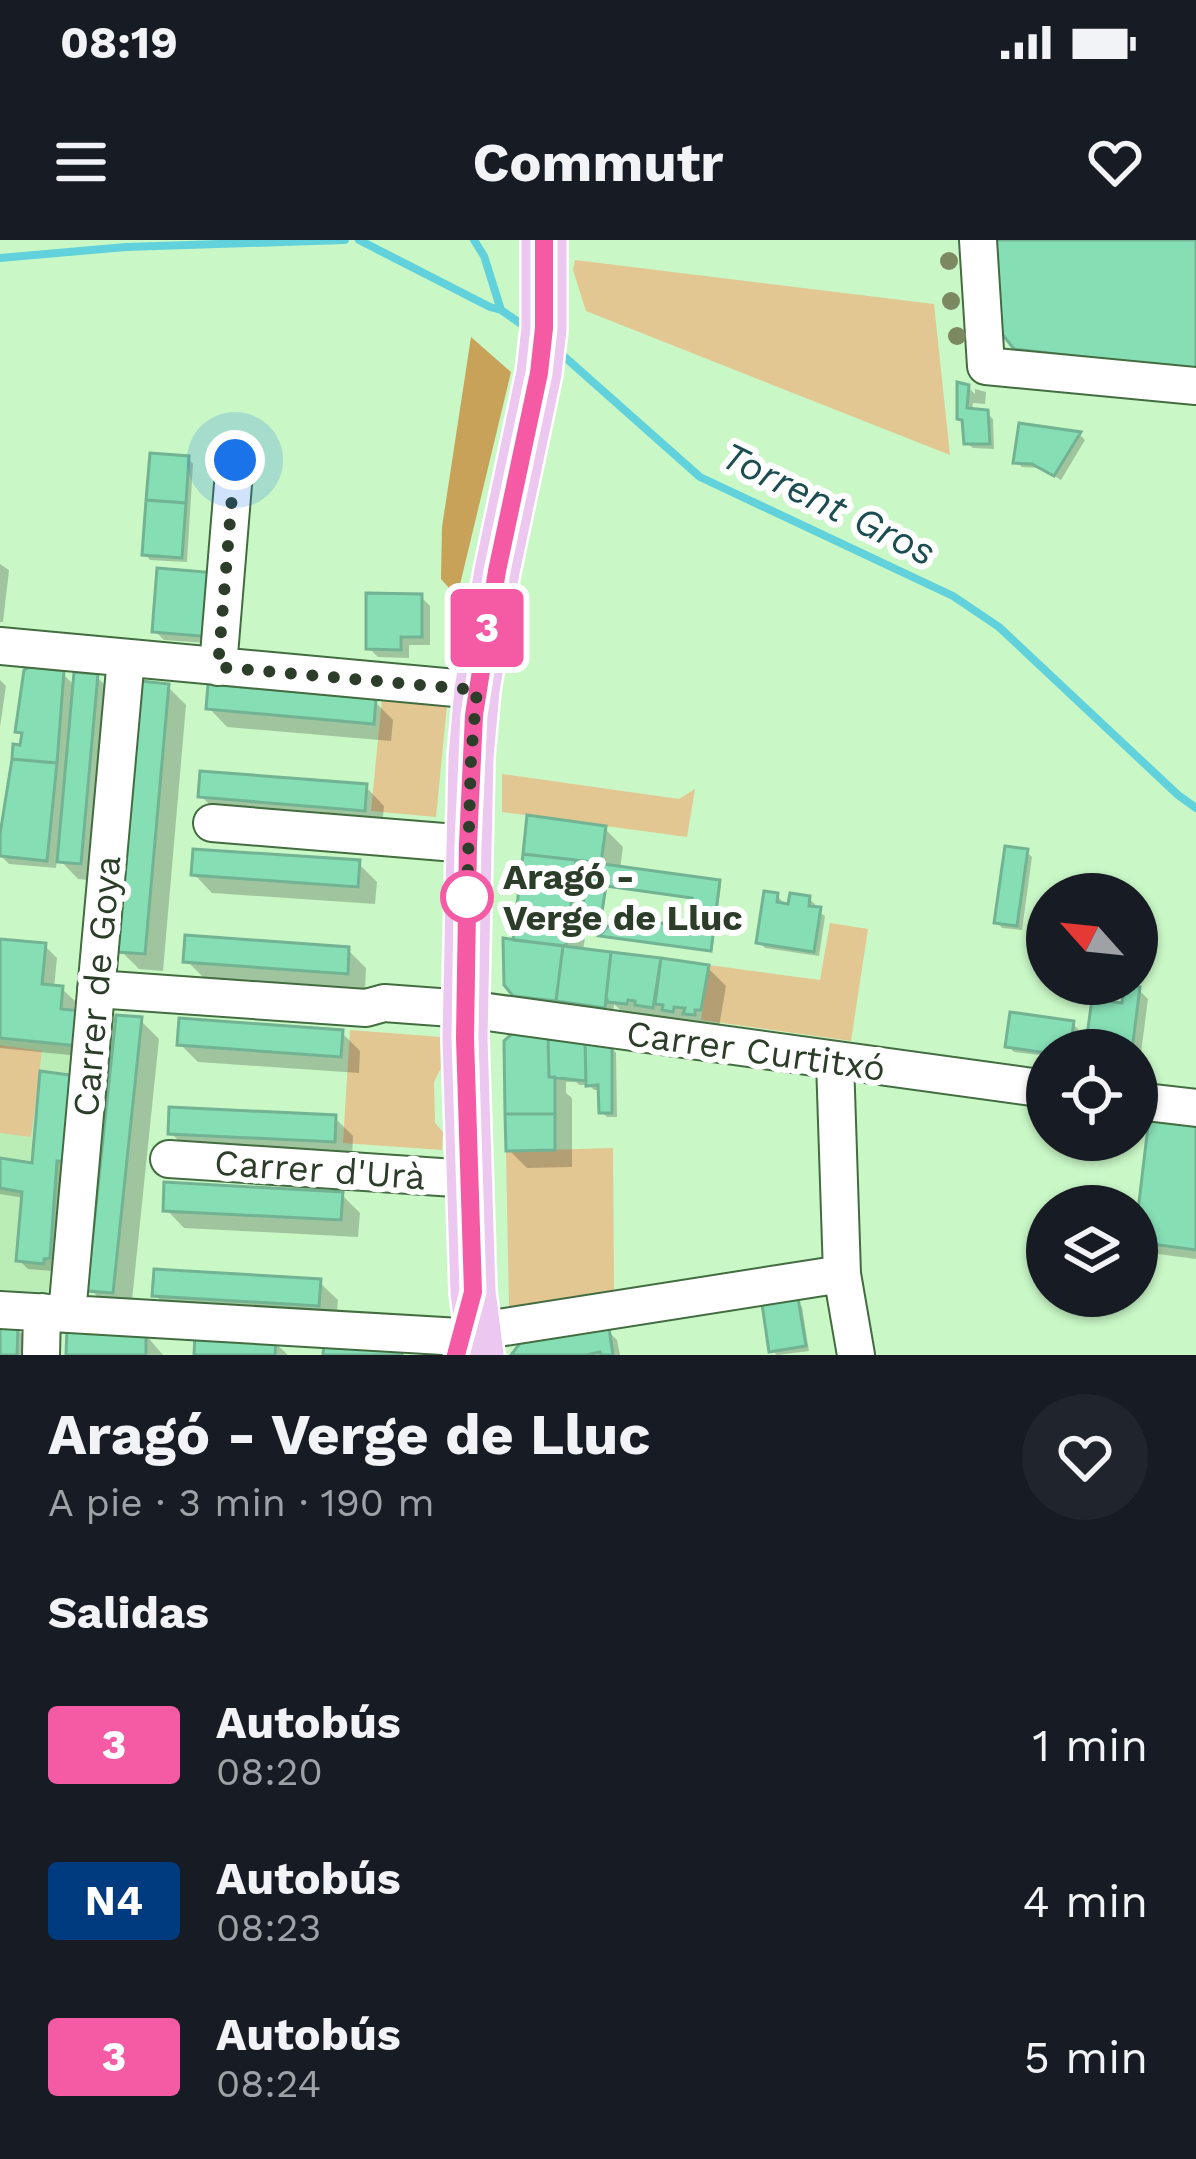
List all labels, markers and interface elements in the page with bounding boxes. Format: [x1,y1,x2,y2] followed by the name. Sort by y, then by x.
[60,16,178,69] text: 08:19
[48,129,114,195] icon: menu
[1082,129,1148,195] icon: heart
[473,131,724,194] text: Commutr
[205,430,265,490] your location
[715,432,943,575] water label: Torrent Gros
[448,589,526,667] line badge: 3
[475,603,499,652] text: 3
[65,854,129,1118] street label: Carrer de Goya
[503,856,743,939] place label: Aragó - Verge de Lluc
[442,872,492,922] marker: Aragó - Verge de Lluc
[1026,873,1158,1005] north arrow
[1026,873,1158,1317] map controls
[624,1012,888,1090] street label: Carrer Curtitxó
[1026,1029,1158,1161] button: locate
[213,1142,427,1198] street label: Carrer d'Urà
[1026,1185,1158,1317] button: layers
[1022,1394,1148,1520] button: heart
[48,1401,651,1468] text: Aragó - Verge de Lluc
[48,1480,435,1525] text: A pie · 3 min · 190 m
[48,1586,209,1639] text: Salidas
[216,1696,401,1749] text: Autobús
[1032,1719,1148,1772] text: 1 min
[102,1720,126,1769] text: 3
[216,1749,323,1794] text: 08:20
[216,1852,401,1905] text: Autobús
[1022,1875,1148,1928] text: 4 min
[85,1876,143,1925] text: N4
[216,1905,321,1950] text: 08:23
[216,2008,401,2061] text: Autobús
[1024,2031,1148,2084] text: 5 min
[102,2032,126,2081] text: 3
[216,2061,321,2106] text: 08:24

